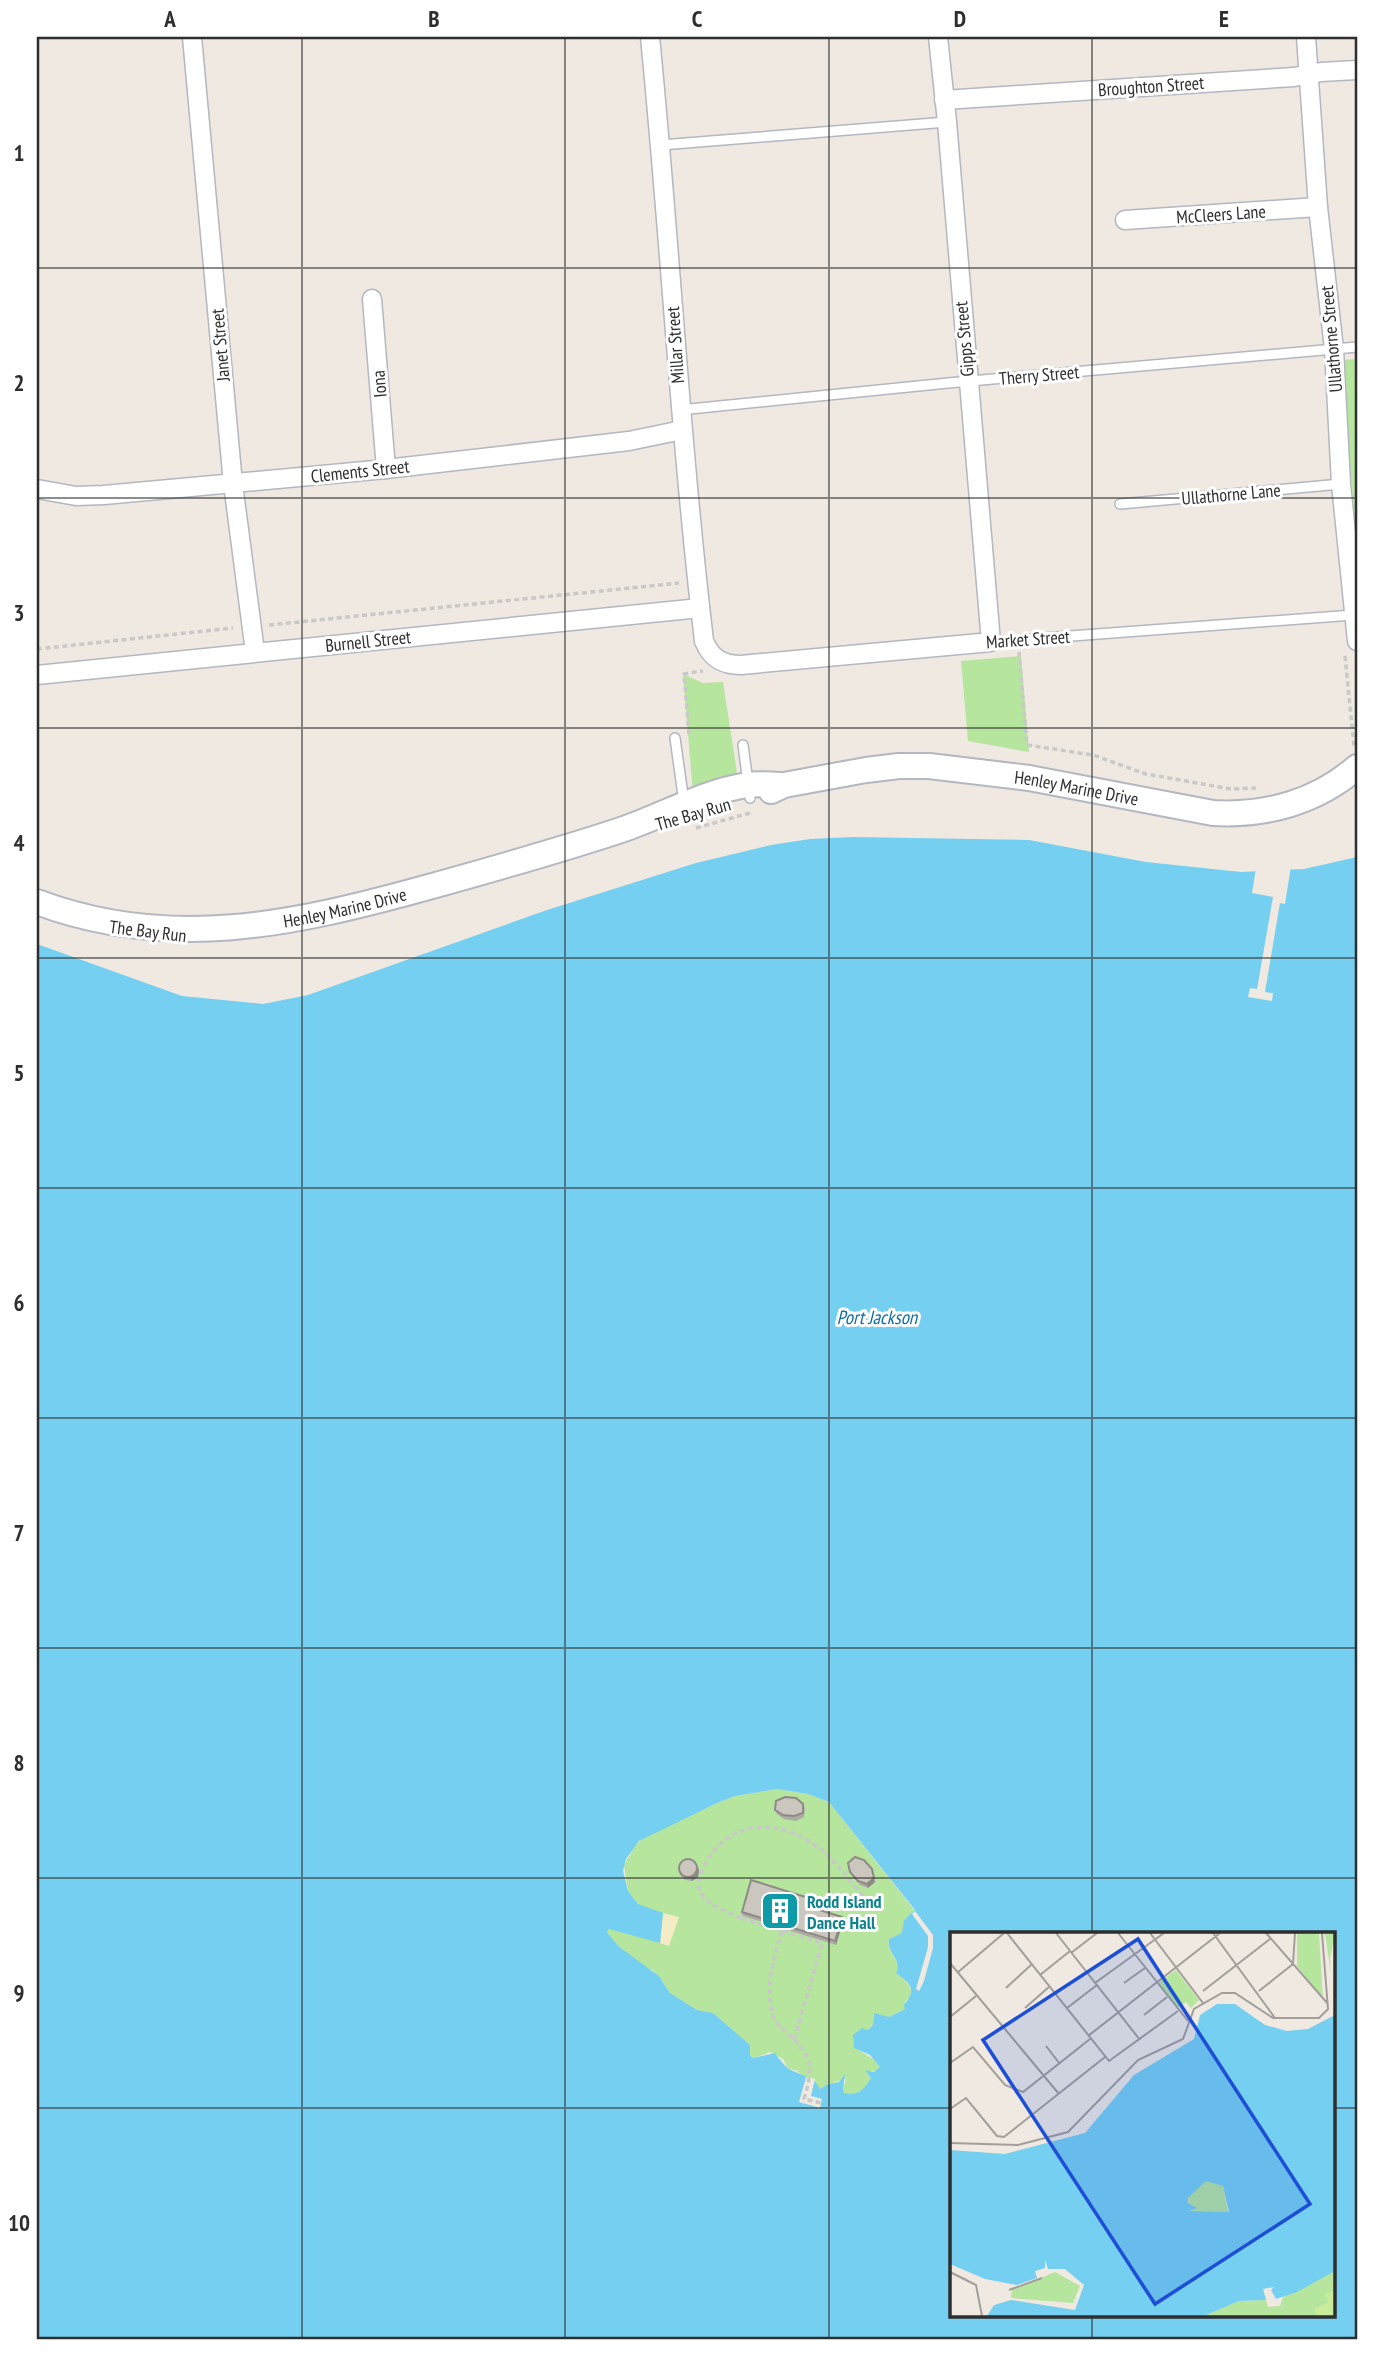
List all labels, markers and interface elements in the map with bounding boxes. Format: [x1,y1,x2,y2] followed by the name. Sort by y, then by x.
[163,4,176,33] text: A
[428,4,440,33] text: B
[692,4,703,33] text: C
[954,4,966,33] text: D
[1219,4,1229,33] text: E
[1097,71,1205,101] street label: Broughton Street
[14,138,25,167] text: 1
[1175,199,1267,229] street label: McCleers Lane
[1315,285,1347,393] street label: Ullathorne Street
[949,300,979,378] street label: Gipps Street
[661,306,689,384] street label: Millar Street
[205,308,235,383] street label: Janet Street
[998,360,1080,390] street label: Therry Street
[14,368,25,397] text: 2
[366,370,392,398] street label: Iona
[310,454,410,488] street label: Clements Street
[1180,478,1282,510] street label: Ullathorne Lane
[14,598,25,627] text: 3
[324,625,412,657] street label: Burnell Street
[985,625,1071,653] street label: Market Street
[1013,765,1140,810] street label: Henley Marine Drive
[653,792,733,836] street label: The Bay Run
[14,828,25,857] text: 4
[281,882,409,932] street label: Henley Marine Drive
[108,915,188,947] street label: The Bay Run
[14,1058,25,1087] text: 5
[14,1288,25,1317] text: 6
[837,1305,919,1329] water label: Port Jackson
[14,1518,25,1547] text: 7
[14,1748,25,1777] text: 8
[759,1890,801,1932] building icon: Rodd Island Dance Hall
[807,1890,882,1934] place label: Rodd Island Dance Hall
[950,1932,1334,2316] inset map
[14,1978,25,2007] text: 9
[8,2208,30,2237] text: 10

